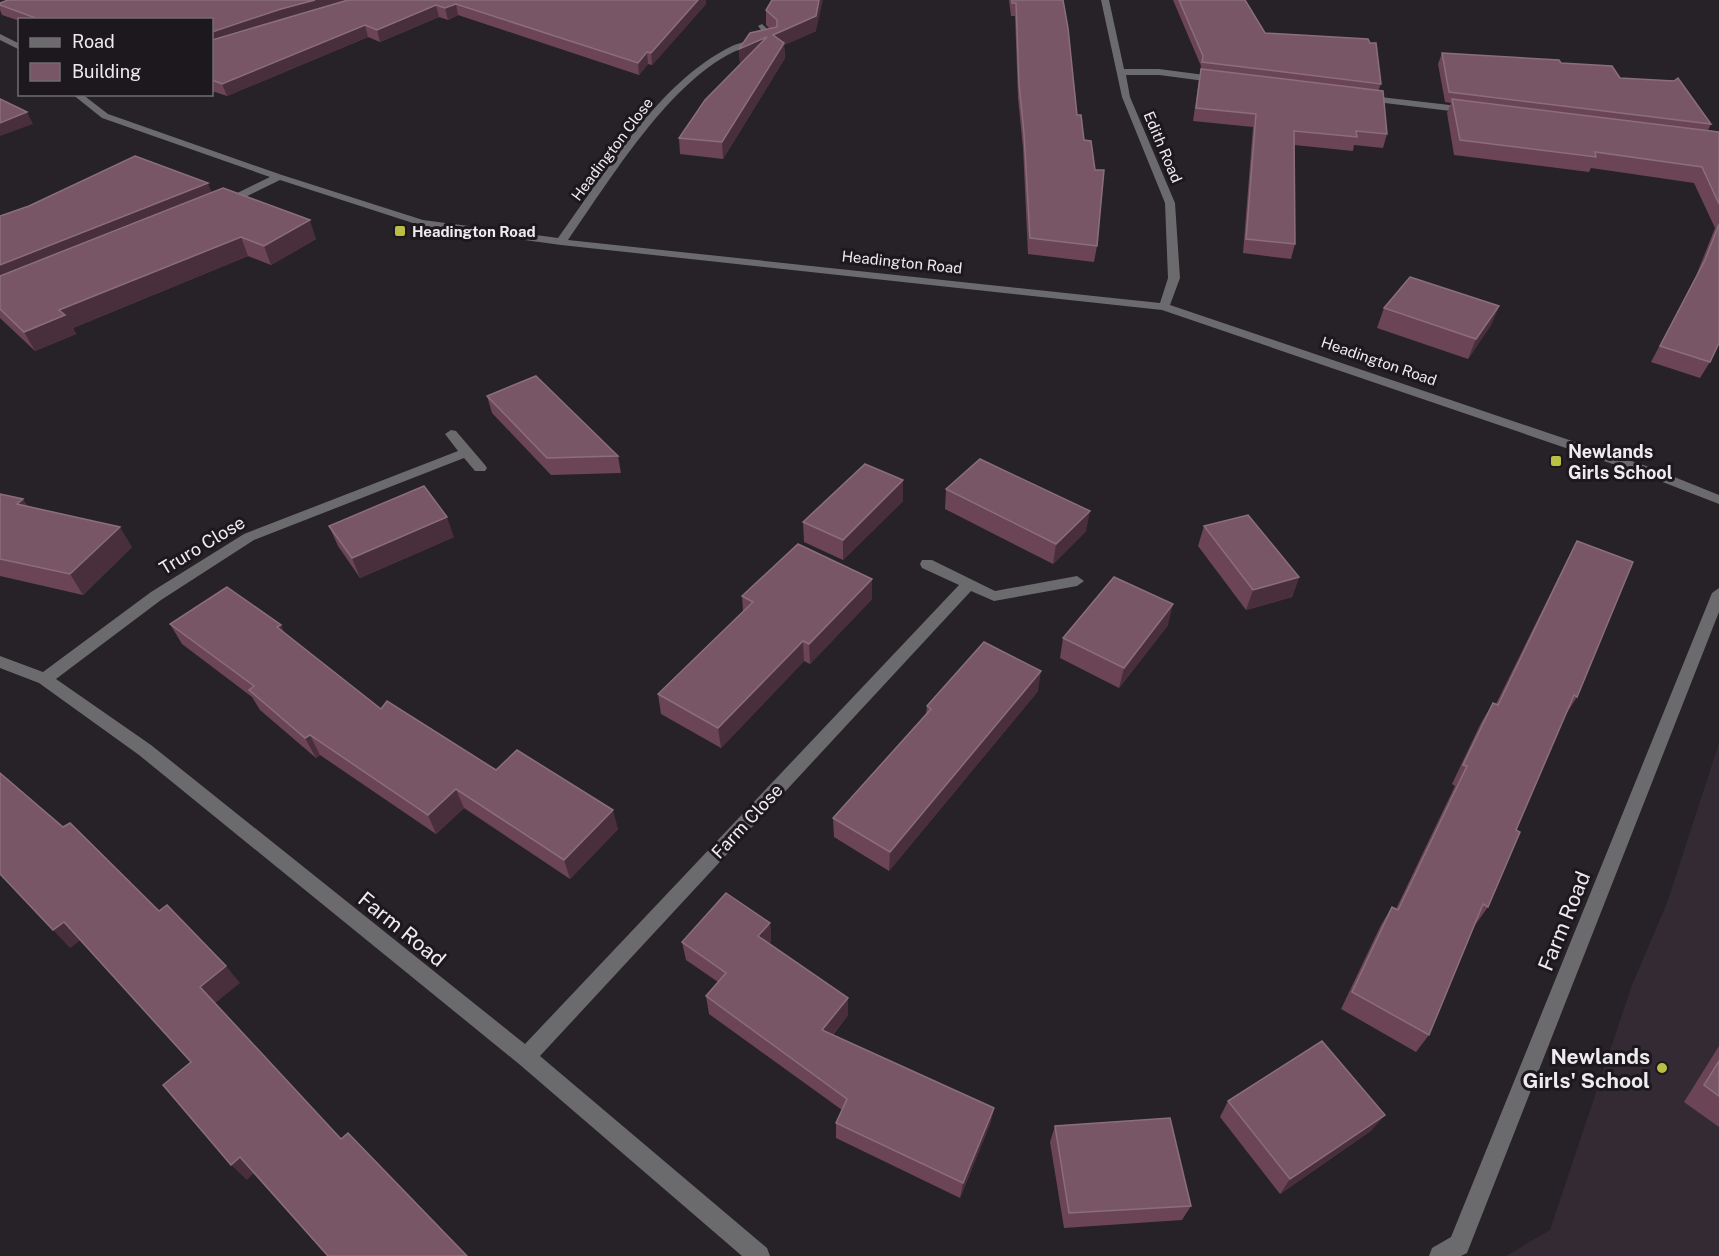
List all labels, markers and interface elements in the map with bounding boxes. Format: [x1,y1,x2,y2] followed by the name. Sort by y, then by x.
[18,18,213,96] legend
[72,31,115,52] text: Road
[72,61,141,82] text: Building
[568,94,656,204] street label: Headington Close
[1140,109,1186,185] street label: Edith Road
[412,223,536,240] place label: Headington Road
[393,224,407,238] marker: Headington Road
[841,247,963,277] street label: Headington Road
[1319,333,1439,389] street label: Headington Road
[1568,441,1673,483] place label: Newlands Girls School
[1549,454,1563,468] marker: Newlands Girls School
[156,511,248,579] street label: Truro Close
[707,779,787,863] street label: Farm Close
[1533,868,1595,974] street label: Farm Road
[353,886,451,972] street label: Farm Road
[1522,1044,1650,1093] place label: Newlands Girls' School
[1655,1061,1669,1075] marker: Newlands Girls' School

